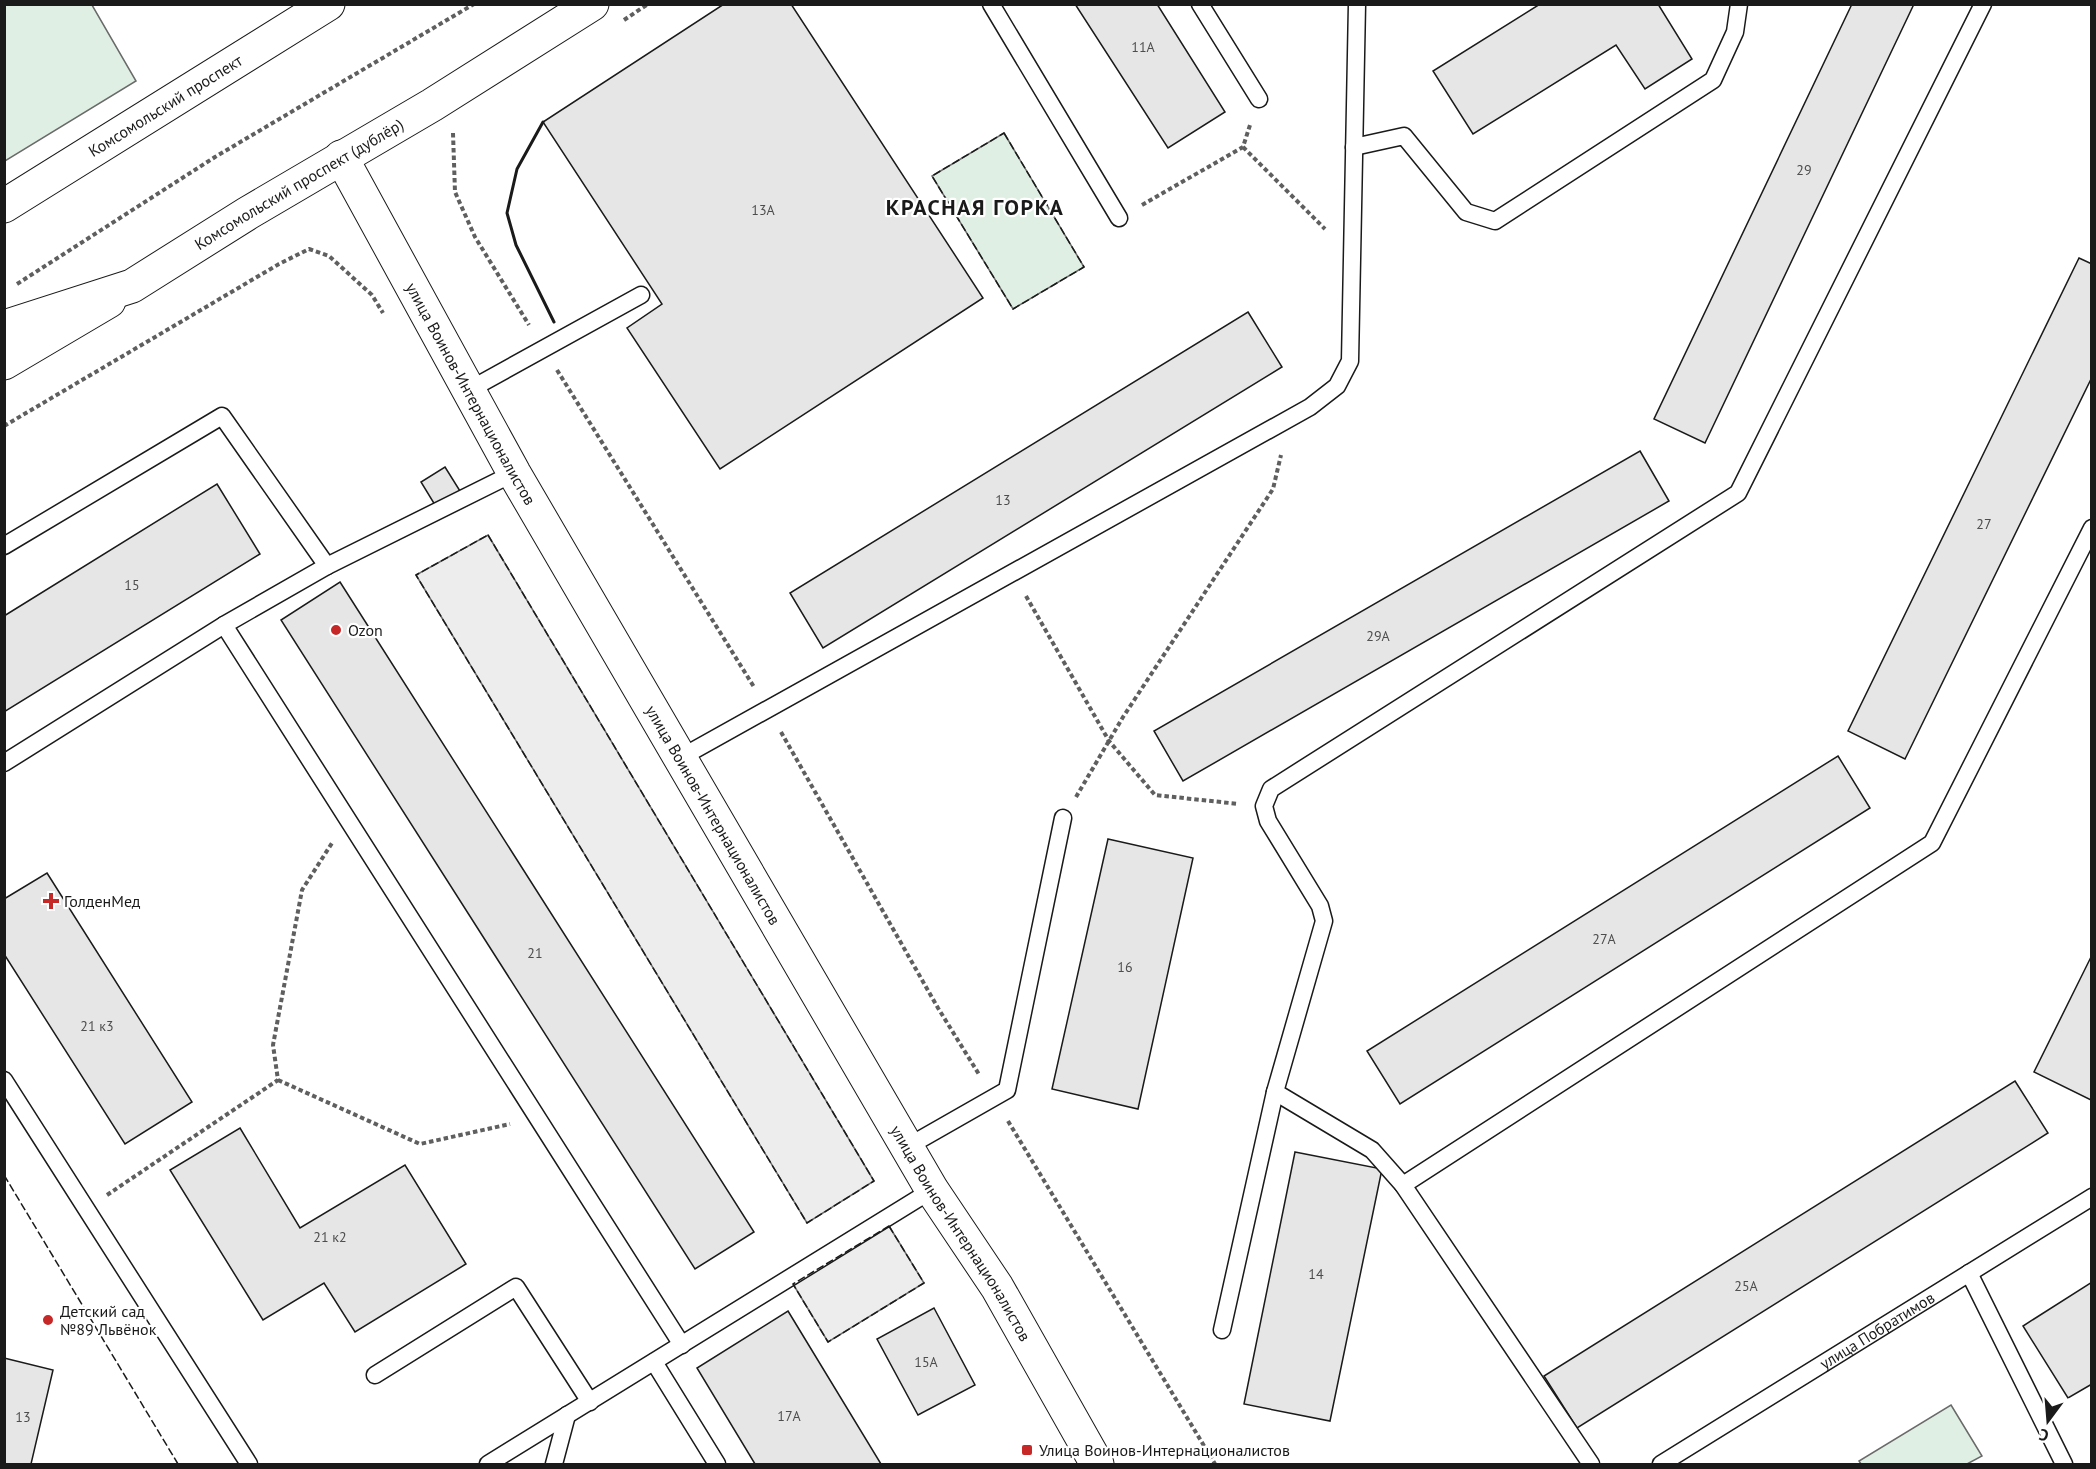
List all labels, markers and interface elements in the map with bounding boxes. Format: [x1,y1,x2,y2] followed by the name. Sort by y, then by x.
[1131,38,1156,56] house number: 11А
[85,50,246,161] street label: Комсомольский проспект
[191,114,407,254] street label: Комсомольский проспект (дублёр)
[1796,161,1812,179] house number: 29
[886,193,1064,221] district label: КРАСНАЯ ГОРКА
[751,201,776,219] house number: 13А
[402,279,540,508] street label: улица Воинов-Интернационалистов
[995,491,1011,509] house number: 13
[1976,515,1992,533] house number: 27
[124,576,140,594] house number: 15
[348,620,383,640] place label: Ozon
[329,623,343,637] marker: Ozon
[1366,627,1391,645] house number: 29А
[641,701,785,928] street label: улица Воинов-Интернационалистов
[64,891,141,911] place label: ГолденМед
[42,892,60,910] marker: ГолденМед
[1592,930,1617,948] house number: 27А
[527,944,543,962] house number: 21
[1117,958,1133,976] house number: 16
[80,1017,114,1035] house number: 21 к3
[886,1121,1035,1345] street label: улица Воинов-Интернационалистов
[313,1228,347,1246] house number: 21 к2
[1308,1265,1324,1283] house number: 14
[1734,1277,1759,1295] house number: 25А
[1816,1287,1938,1373] street label: улица Побратимов
[60,1301,157,1339] place label: Детский сад №89 Львёнок
[41,1313,55,1327] marker: Детский сад №89 Львёнок
[914,1353,939,1371] house number: 15А
[2018,1391,2078,1451] north arrow
[777,1407,802,1425] house number: 17А
[15,1408,31,1426] house number: 13
[2037,1425,2051,1446] text: С
[1039,1440,1290,1460] place label: Улица Воинов-Интернационалистов
[1020,1443,1034,1457] marker: Улица Воинов-Интернационалистов

